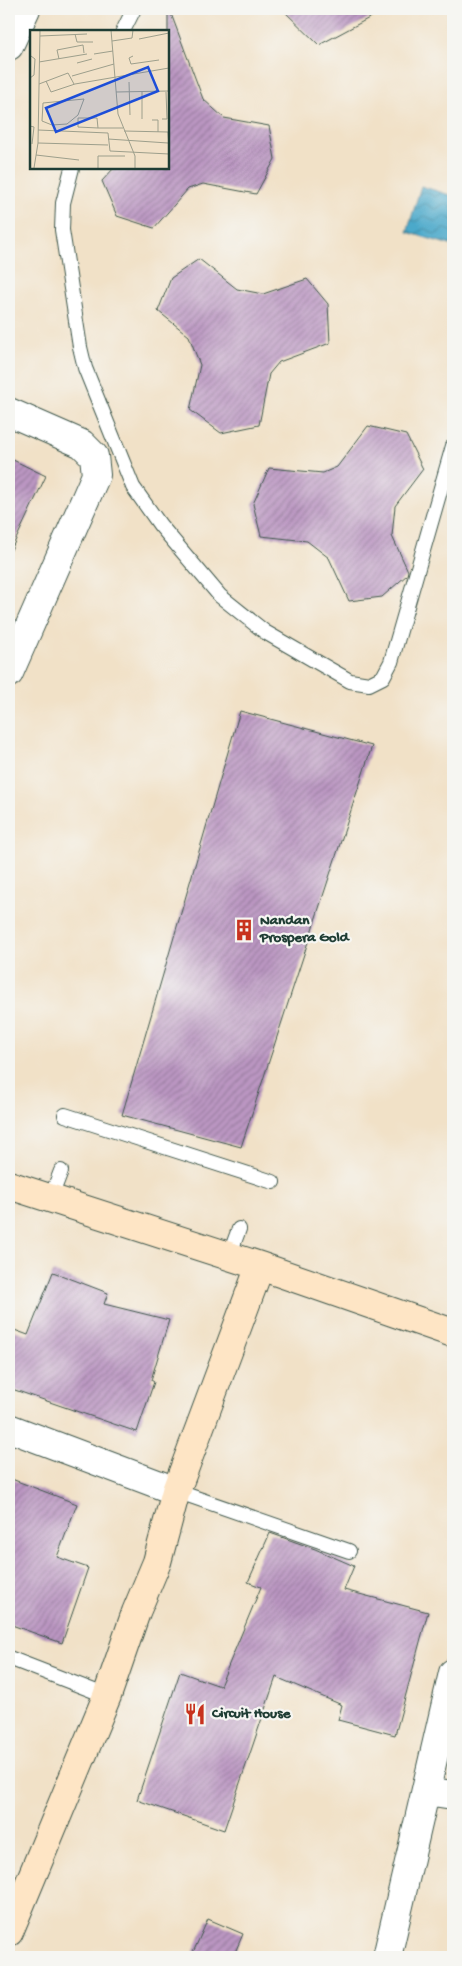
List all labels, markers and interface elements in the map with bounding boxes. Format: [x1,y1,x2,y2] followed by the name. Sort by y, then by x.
[30,30,169,169] inset map
[259,912,351,947] place label: Nandan Prospera Gold
[231,917,257,943] building icon: Nandan Prospera Gold
[182,1701,208,1727] restaurant icon: Circuit House
[211,1705,292,1723] place label: Circuit House

